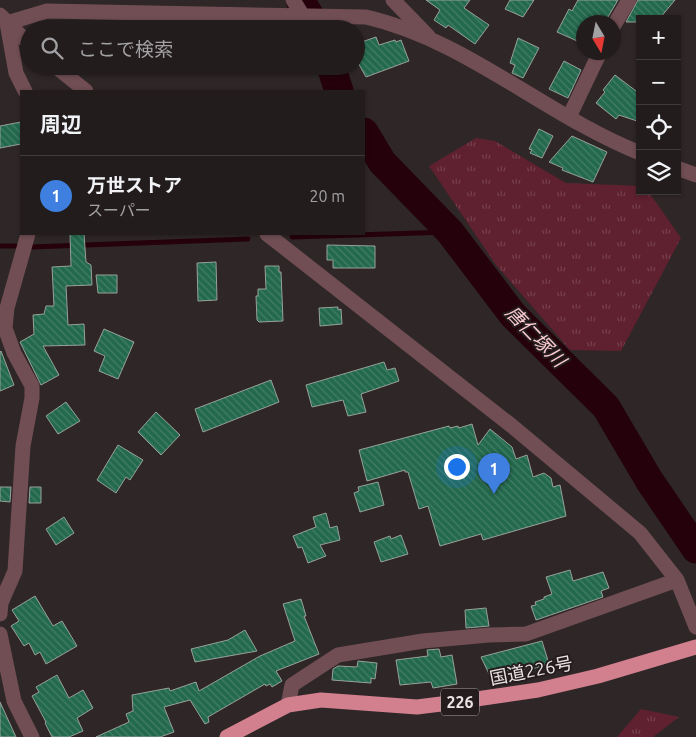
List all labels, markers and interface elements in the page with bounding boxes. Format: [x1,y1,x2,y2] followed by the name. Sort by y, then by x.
[576,15,621,60] north arrow
[636,15,681,195] map controls
[636,15,681,60] button: +
[20,20,365,75] search box
[38,34,66,62] icon: search
[78,38,173,60] text: ここで検索
[636,60,681,105] button: −
[636,105,681,150] button: locate
[40,112,82,136] text: 周辺
[636,150,681,195] button: layers
[87,174,182,196] text: 万世ストア
[51,187,61,205] text: 1
[309,187,345,205] text: 20 m
[87,201,151,219] text: スーパー
[502,301,572,372] water label: 唐仁塚川
[478,453,510,494] pin: 1
[444,454,470,480] your location
[488,652,574,688] street label: 国道226号
[441,689,479,716] road number: 226

